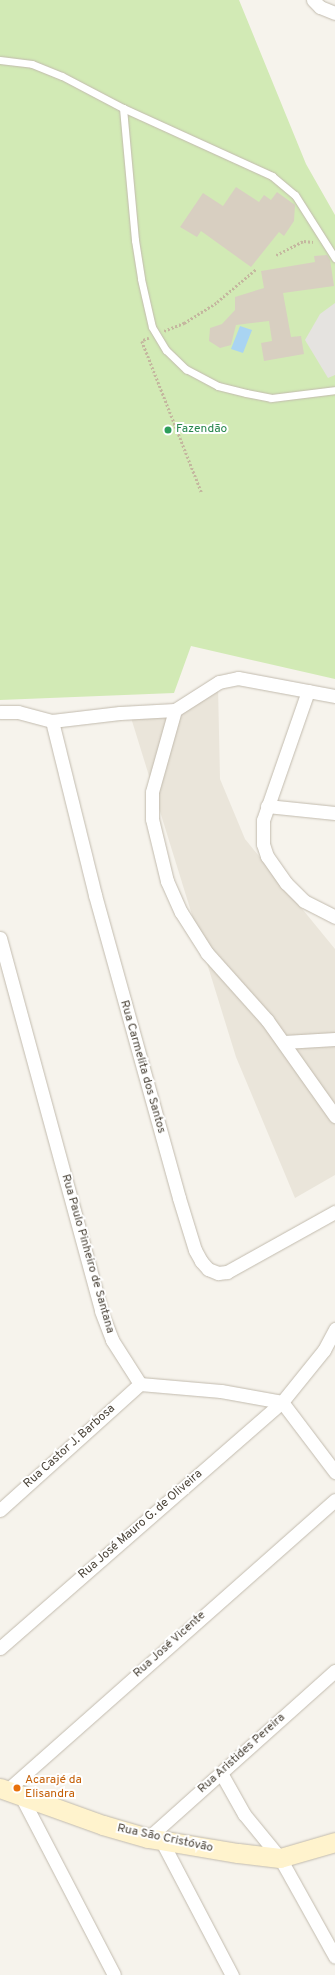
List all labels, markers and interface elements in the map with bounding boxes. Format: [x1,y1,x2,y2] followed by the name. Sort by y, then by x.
[176,423,227,437] place label: Fazendão
[163,425,173,435] marker: Fazendão
[116,999,168,1135] street label: Rua Carmelita dos Santos
[57,1173,117,1335] street label: Rua Paulo Pinheiro de Santana
[21,1402,119,1492] street label: Rua Castor J. Barbosa
[76,1467,206,1583] street label: Rua José Mauro G. de Oliveira
[131,1609,209,1681] street label: Rua José Vicente
[195,1711,289,1797] street label: Rua Aristides Pereira
[25,1774,82,1802] place label: Acarajé da Elisandra
[12,1783,22,1793] marker: Acarajé da Elisandra
[116,1822,214,1856] street label: Rua São Cristóvão

